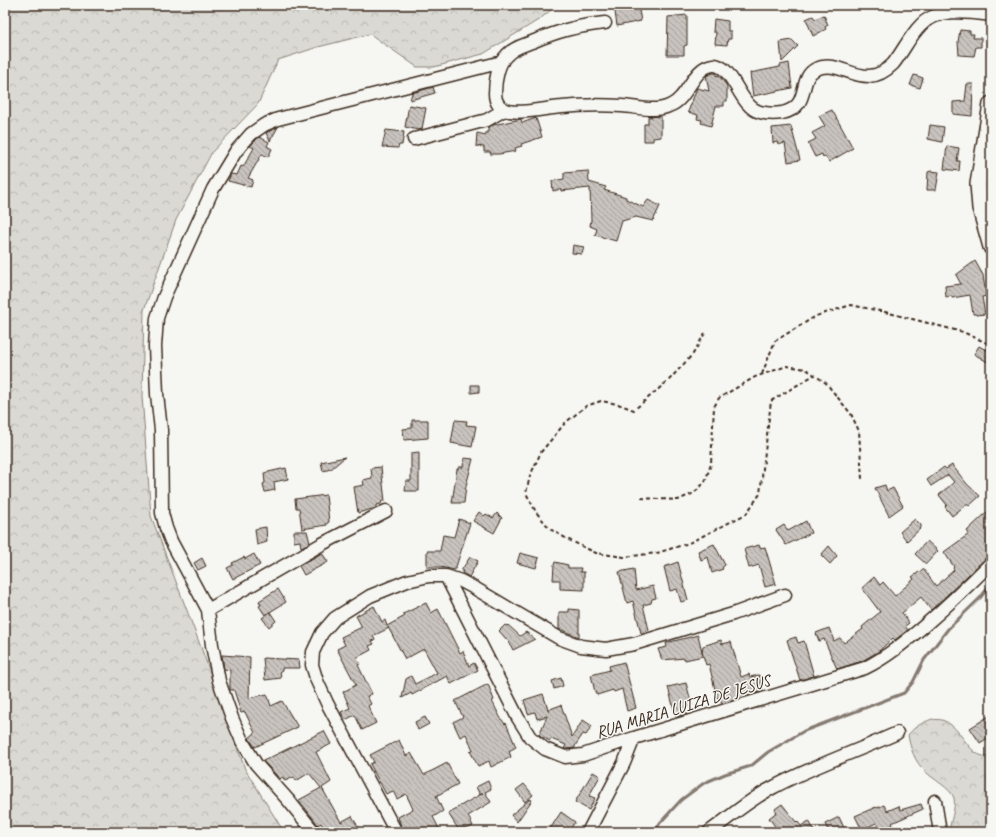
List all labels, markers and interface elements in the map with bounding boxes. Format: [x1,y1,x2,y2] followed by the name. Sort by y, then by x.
[593,669,775,743] street label: RUA MARIA LUIZA DE JESUS

